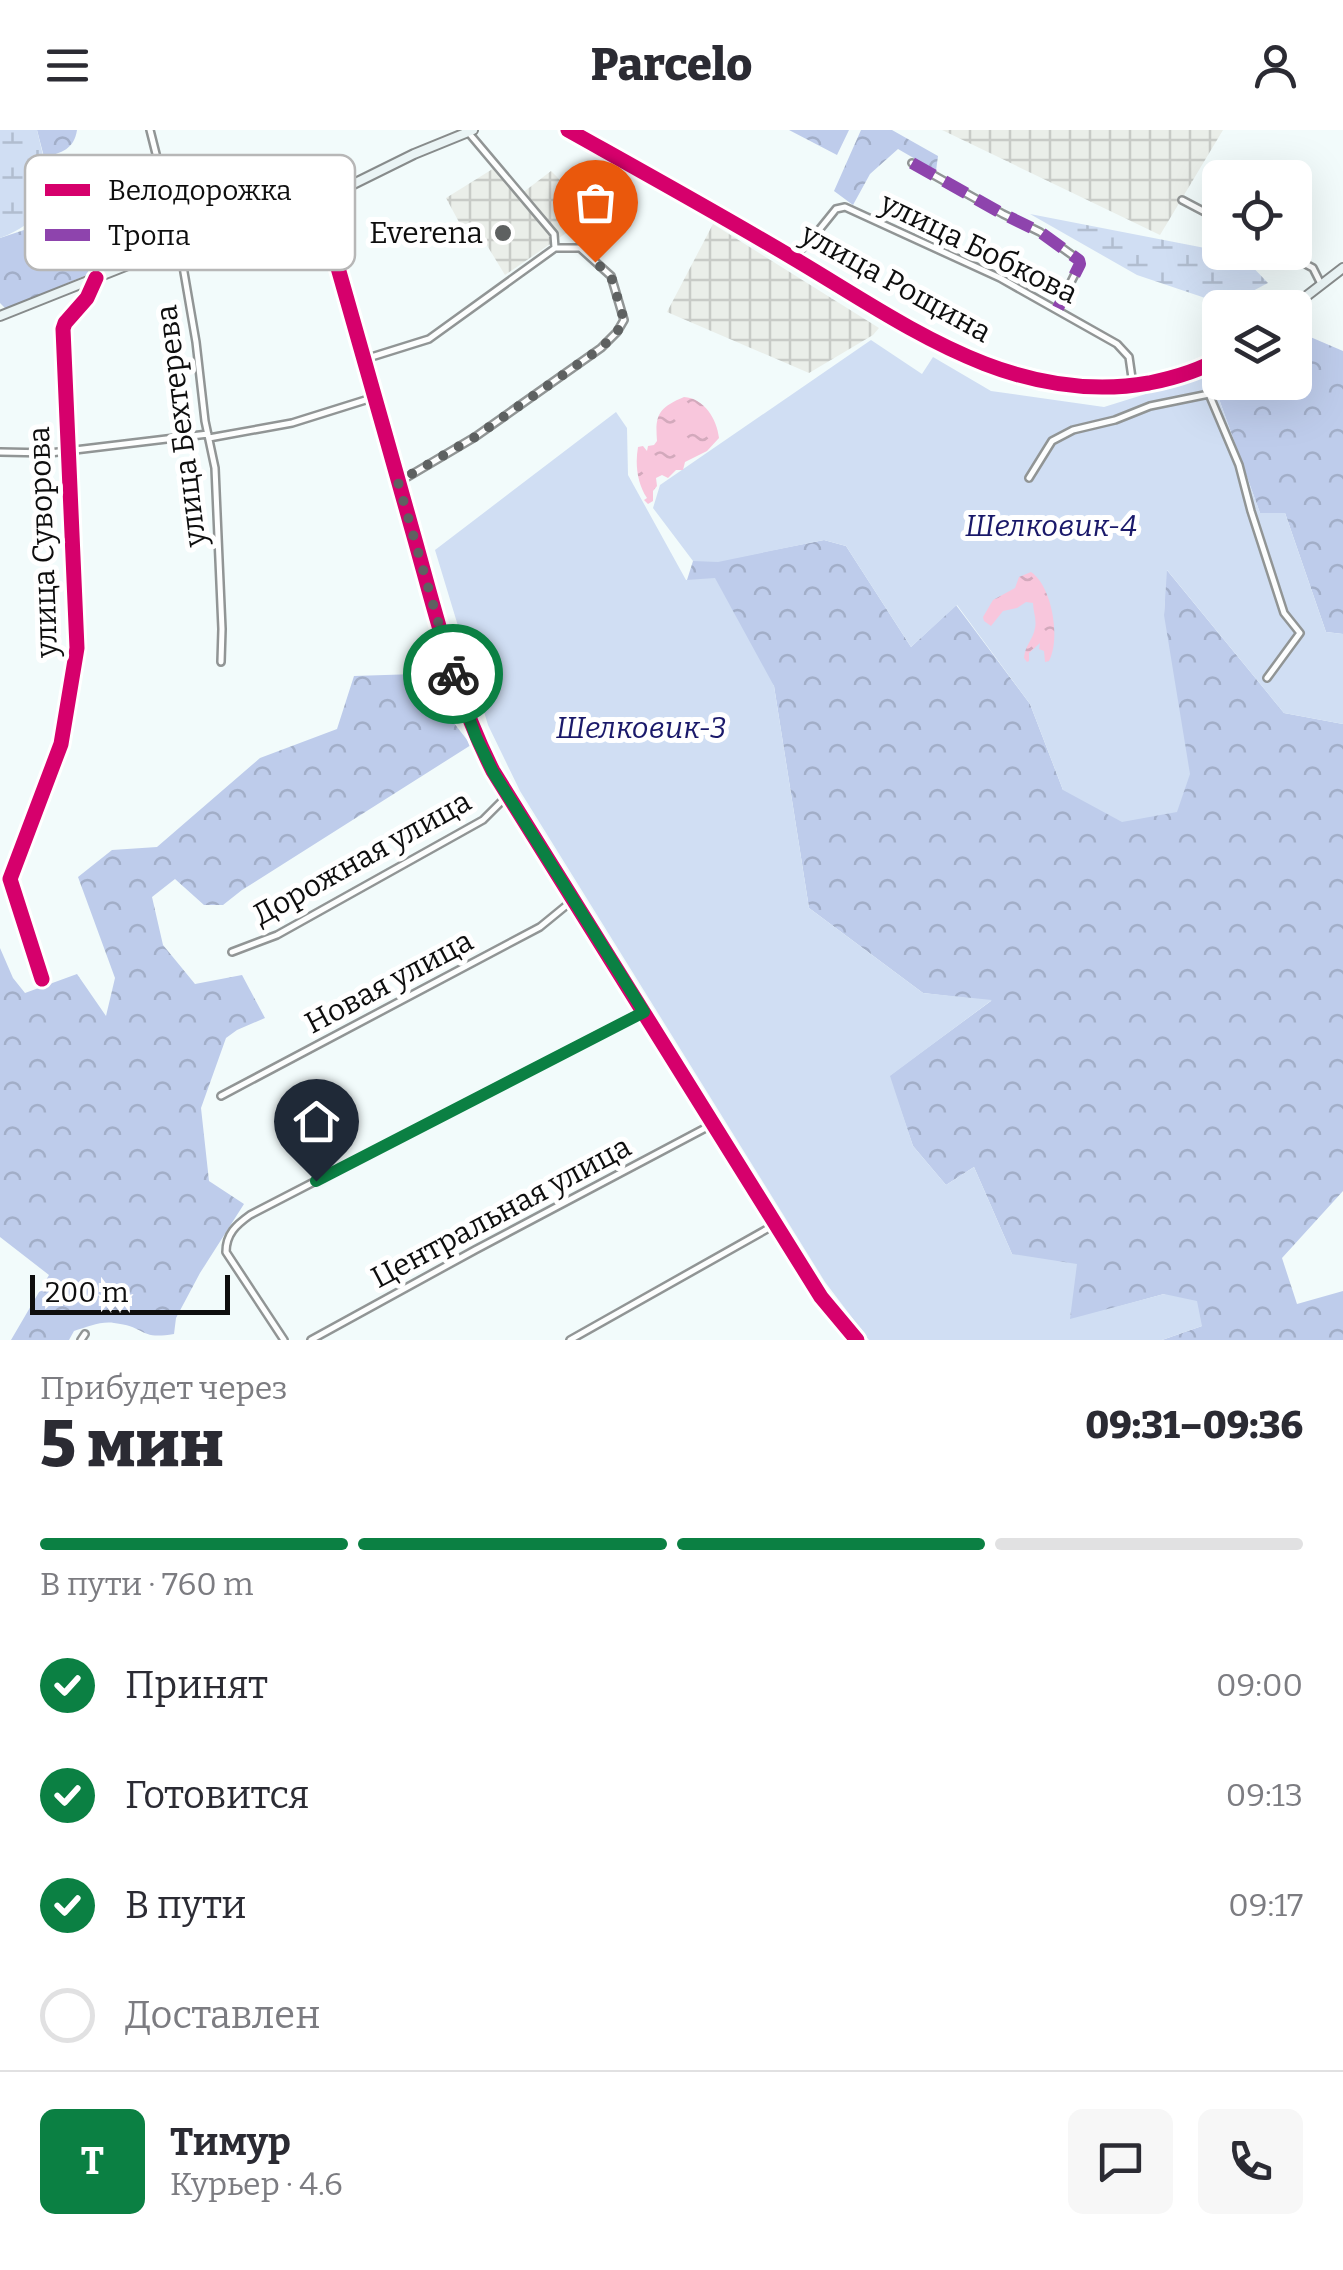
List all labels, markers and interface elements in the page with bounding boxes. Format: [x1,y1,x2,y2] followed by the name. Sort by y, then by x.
[40,38,95,93] icon: menu
[591,38,752,92] text: Parcelo
[1248,38,1303,93] icon: person
[25,155,355,270] legend
[553,160,638,263] pin
[1202,160,1312,400] map controls
[1202,160,1312,270] button: locate
[108,174,292,207] text: Велодорожка
[568,175,623,230] icon: bag
[874,184,1083,311] street label: улица Бобкова
[369,215,483,251] place label: Everena
[794,215,997,350] street label: улица Рощина
[108,219,190,252] text: Тропа
[492,222,514,244] marker: Everena
[1202,290,1312,400] button: layers
[148,303,214,550] street label: улица Бехтерева
[21,426,65,659] street label: улица Суворова
[965,508,1137,544] park label: Шелковик-4
[403,624,503,724] courier
[426,647,481,702] icon: bike
[556,710,726,746] park label: Шелковик-3
[247,783,477,933] street label: Дорожная улица
[299,923,479,1041] street label: Новая улица
[274,1079,359,1182] pin
[289,1094,344,1149] icon: home
[365,1128,637,1296] street label: Центральная улица
[30,1270,230,1314] scale bar
[45,1276,128,1309] text: 200 m
[40,1369,287,1407] text: Прибудет через
[1085,1402,1303,1448] text: 09:31–09:36
[40,1405,224,1483] text: 5 мин
[40,1565,254,1603] text: В пути · 760 m
[40,1658,95,1713] icon: check
[125,1662,268,1708] text: Принят
[1216,1666,1303,1704] text: 09:00
[40,1768,95,1823] icon: check
[125,1772,309,1818] text: Готовится
[1226,1776,1303,1814] text: 09:13
[40,1878,95,1933] icon: check
[125,1882,246,1928] text: В пути
[1228,1886,1303,1924] text: 09:17
[125,1992,320,2038] text: Доставлен
[1068,2109,1173,2214] button: chat
[1198,2109,1303,2214] button: phone
[170,2119,291,2165] text: Тимур
[81,2138,104,2184] text: Т
[170,2165,343,2203] text: Курьер · 4.6

